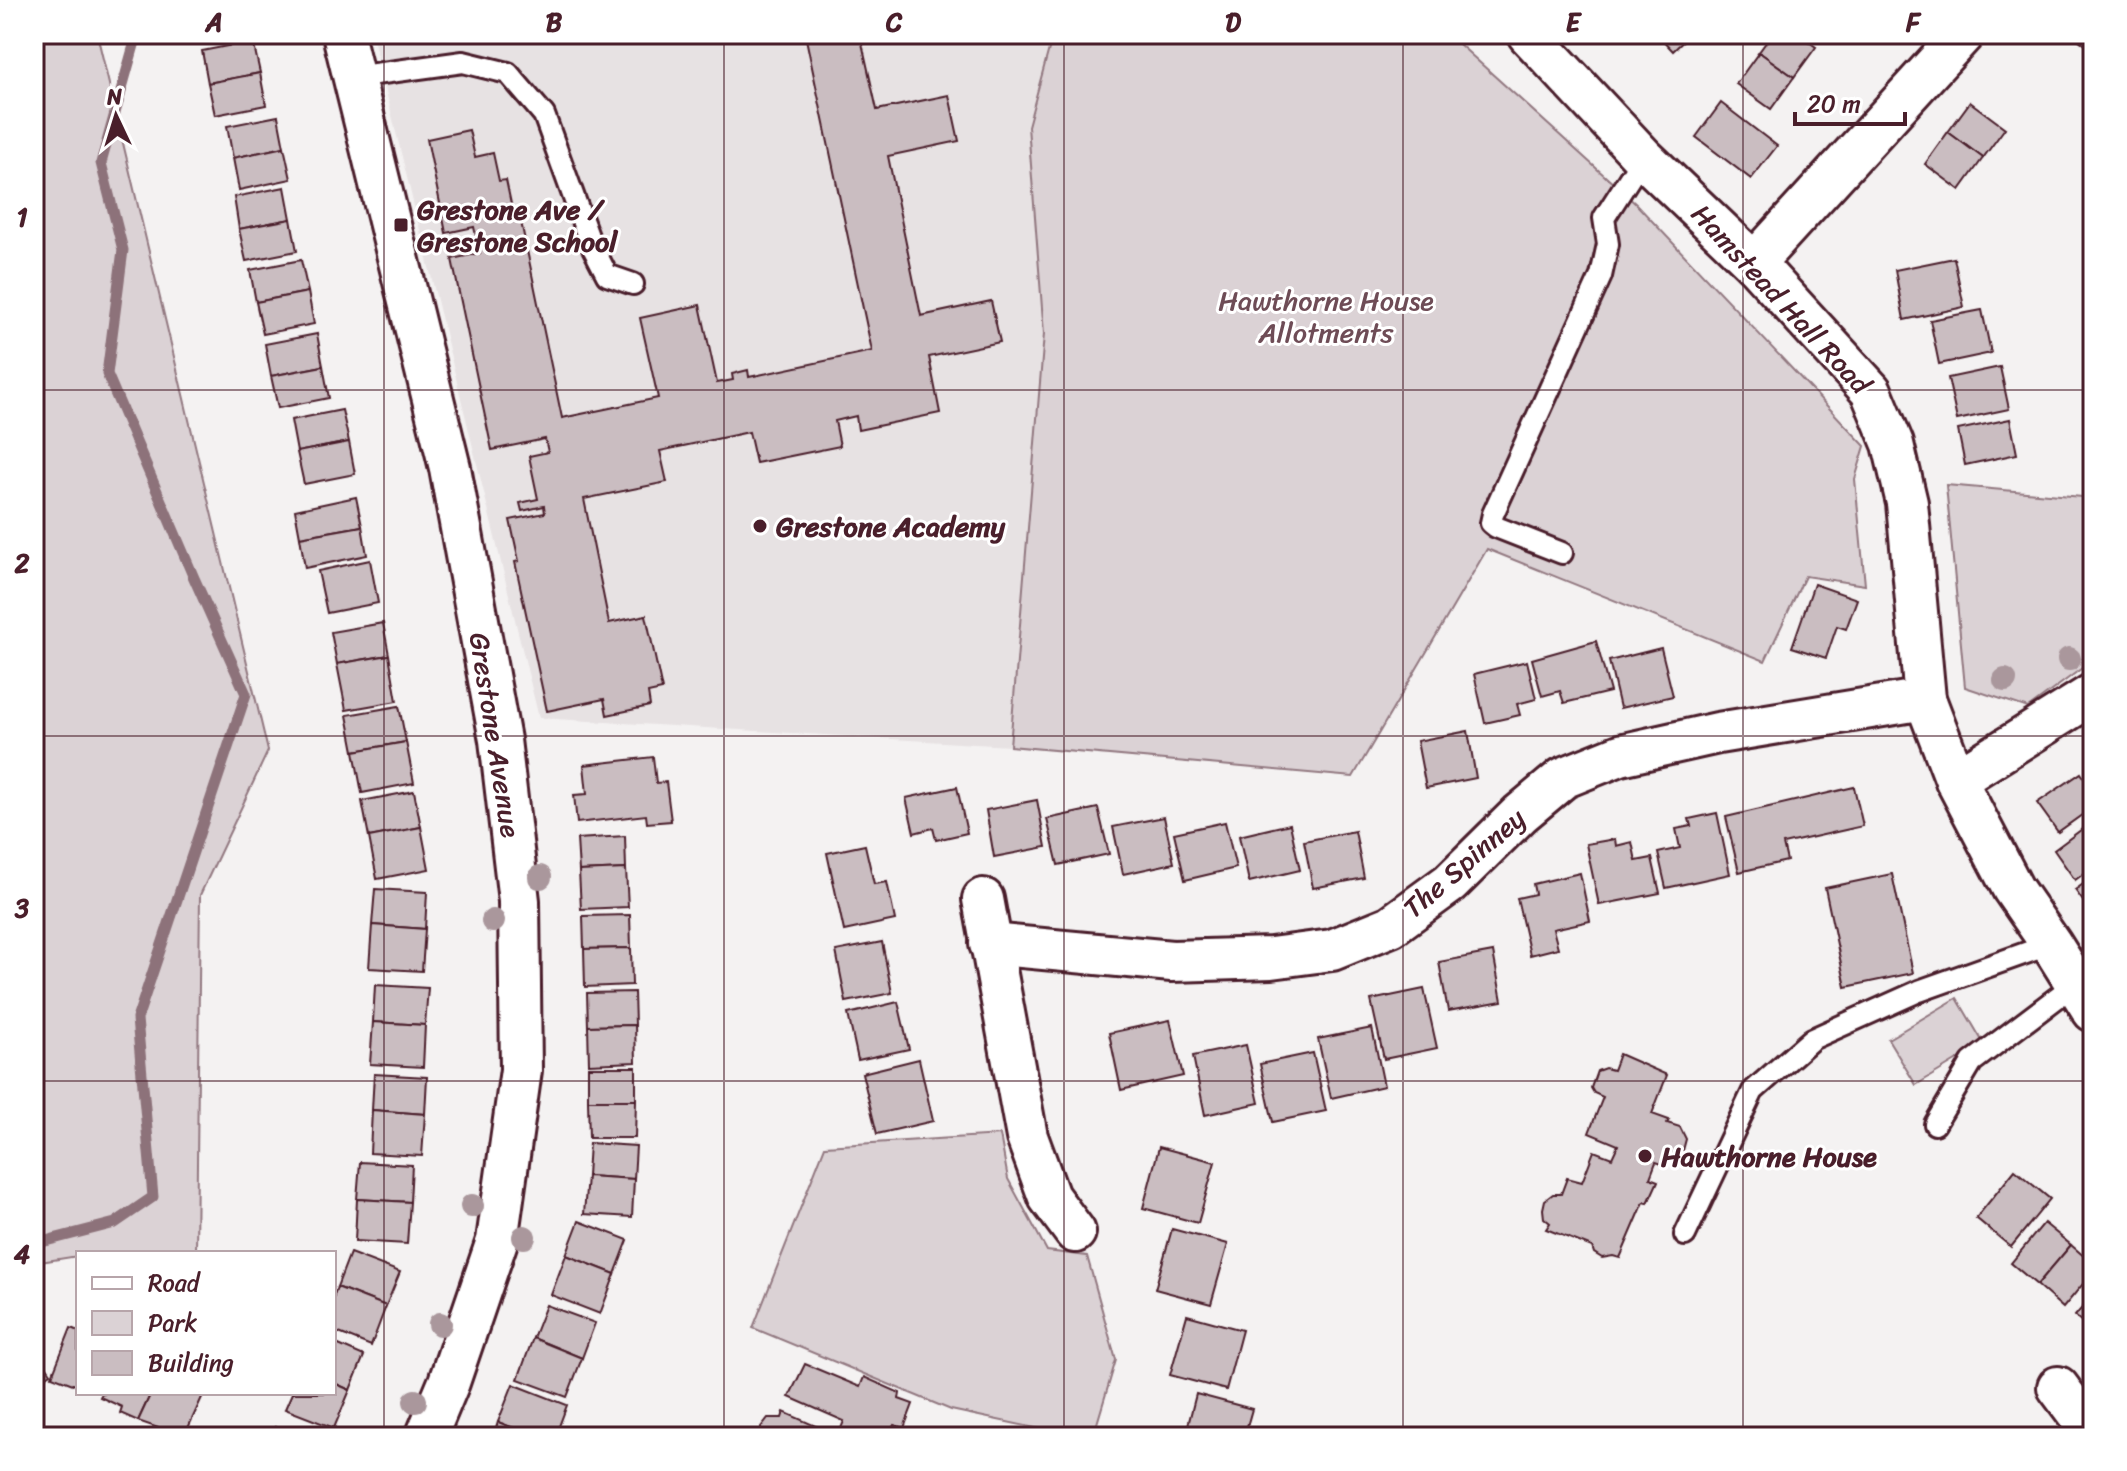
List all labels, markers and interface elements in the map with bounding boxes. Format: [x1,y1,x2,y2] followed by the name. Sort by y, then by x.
[204,0,223,45] text: A
[546,0,563,45] text: B
[885,0,903,45] text: C
[1225,0,1241,45] text: D
[1566,0,1583,45] text: E
[1905,0,1922,45] text: F
[76,76,156,156] north arrow
[1795,76,1905,126] scale bar
[105,77,124,117] text: N
[1807,83,1861,125] text: 20 m
[417,185,618,266] place label: Grestone Ave / Grestone School
[1679,192,1885,408] street label: Hamstead Hall Road
[16,194,28,240] text: 1
[392,216,410,234] marker: Grestone Ave / Grestone School
[1218,276,1434,357] park label: Hawthorne House Allotments
[776,502,1007,551] place label: Grestone Academy
[751,517,769,535] marker: Grestone Academy
[13,540,30,586] text: 2
[455,629,535,841] street label: Grestone Avenue
[1391,795,1537,931] street label: The Spinney
[14,885,30,931] text: 3
[1661,1132,1877,1181] place label: Hawthorne House
[1636,1147,1654,1165] marker: Hawthorne House
[14,1231,30,1277] text: 4
[76,1251,336,1395] legend
[148,1262,202,1304] text: Road
[148,1302,197,1344] text: Park
[148,1342,234,1384] text: Building

